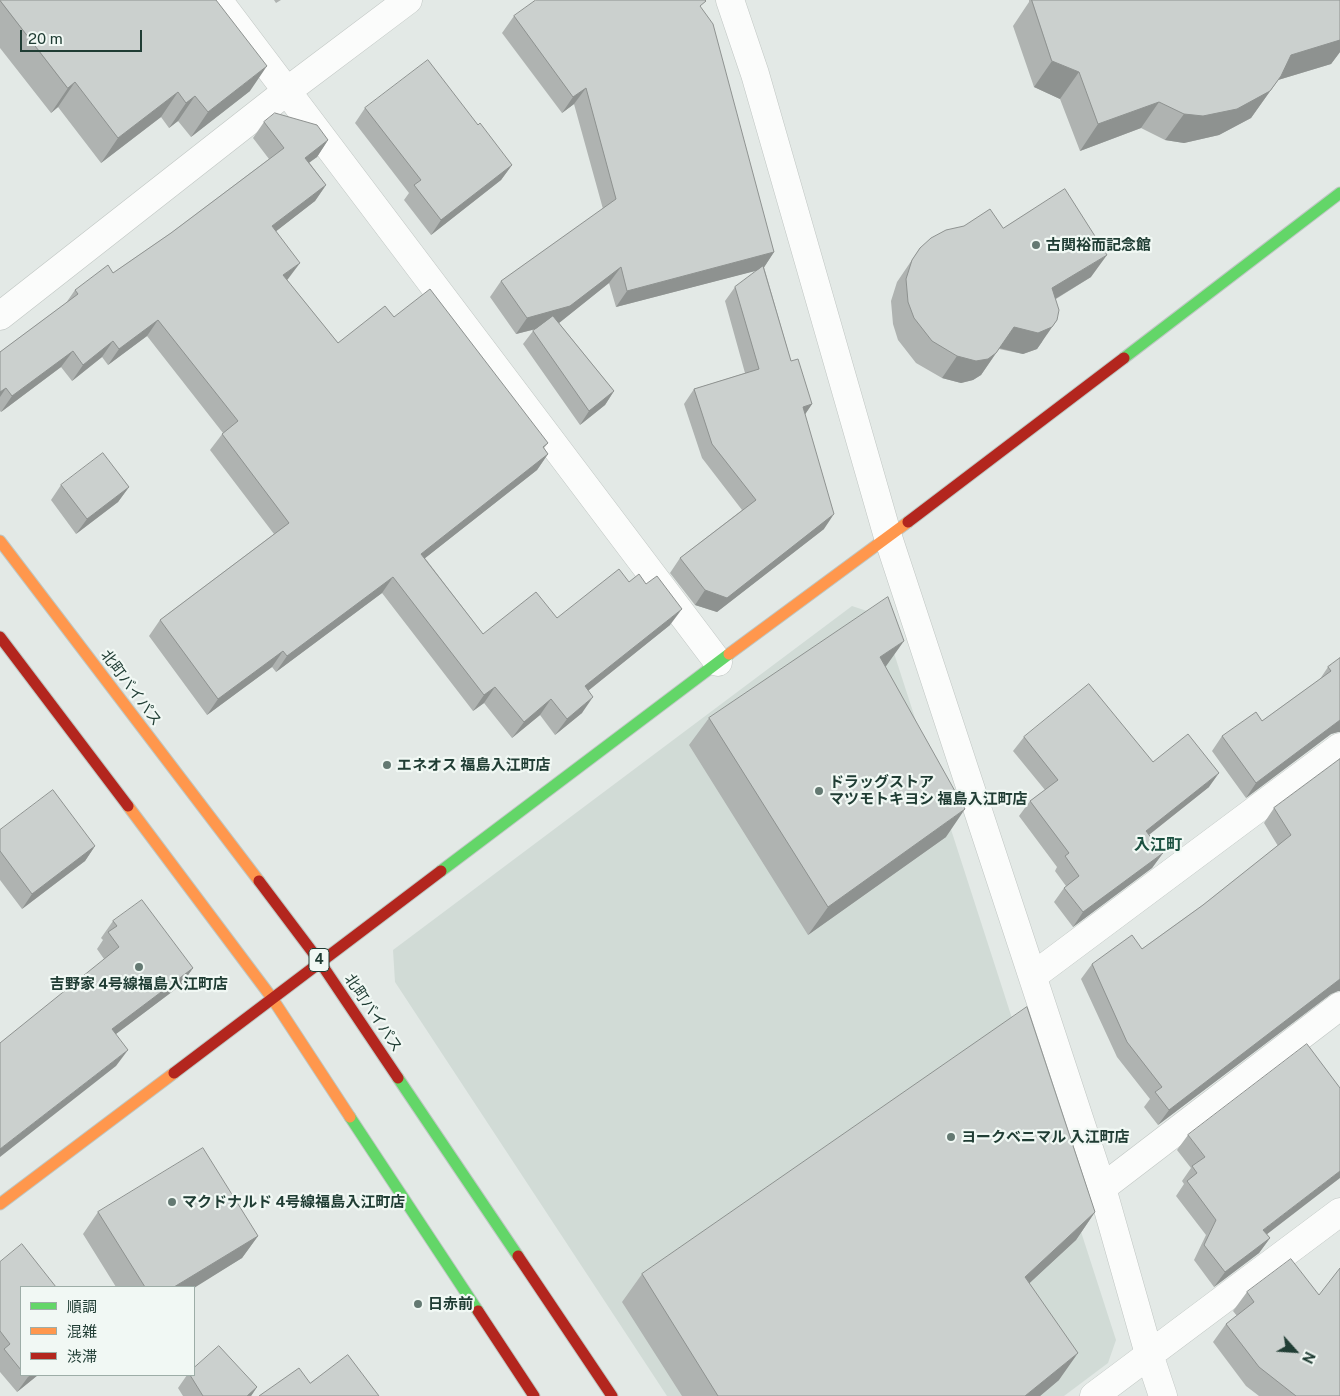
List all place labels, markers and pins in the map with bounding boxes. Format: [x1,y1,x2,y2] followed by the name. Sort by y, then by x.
[1046,236,1151,254] place label: 古関裕而記念館
[1030,239,1042,251] marker: 古関裕而記念館
[397,756,550,774] place label: エネオス 福島入江町店
[381,759,393,771] marker: エネオス 福島入江町店
[829,773,1027,808] place label: ドラッグストア マツモトキヨシ 福島入江町店
[813,785,825,797] marker: ドラッグストア マツモトキヨシ 福島入江町店
[133,961,145,973] marker: 吉野家 4号線福島入江町店
[50,975,228,993] place label: 吉野家 4号線福島入江町店
[961,1128,1129,1146] place label: ヨークベニマル 入江町店
[945,1131,957,1143] marker: ヨークベニマル 入江町店
[182,1193,405,1211] place label: マクドナルド 4号線福島入江町店
[166,1196,178,1208] marker: マクドナルド 4号線福島入江町店
[428,1295,473,1313] place label: 日赤前
[412,1298,424,1310] marker: 日赤前

